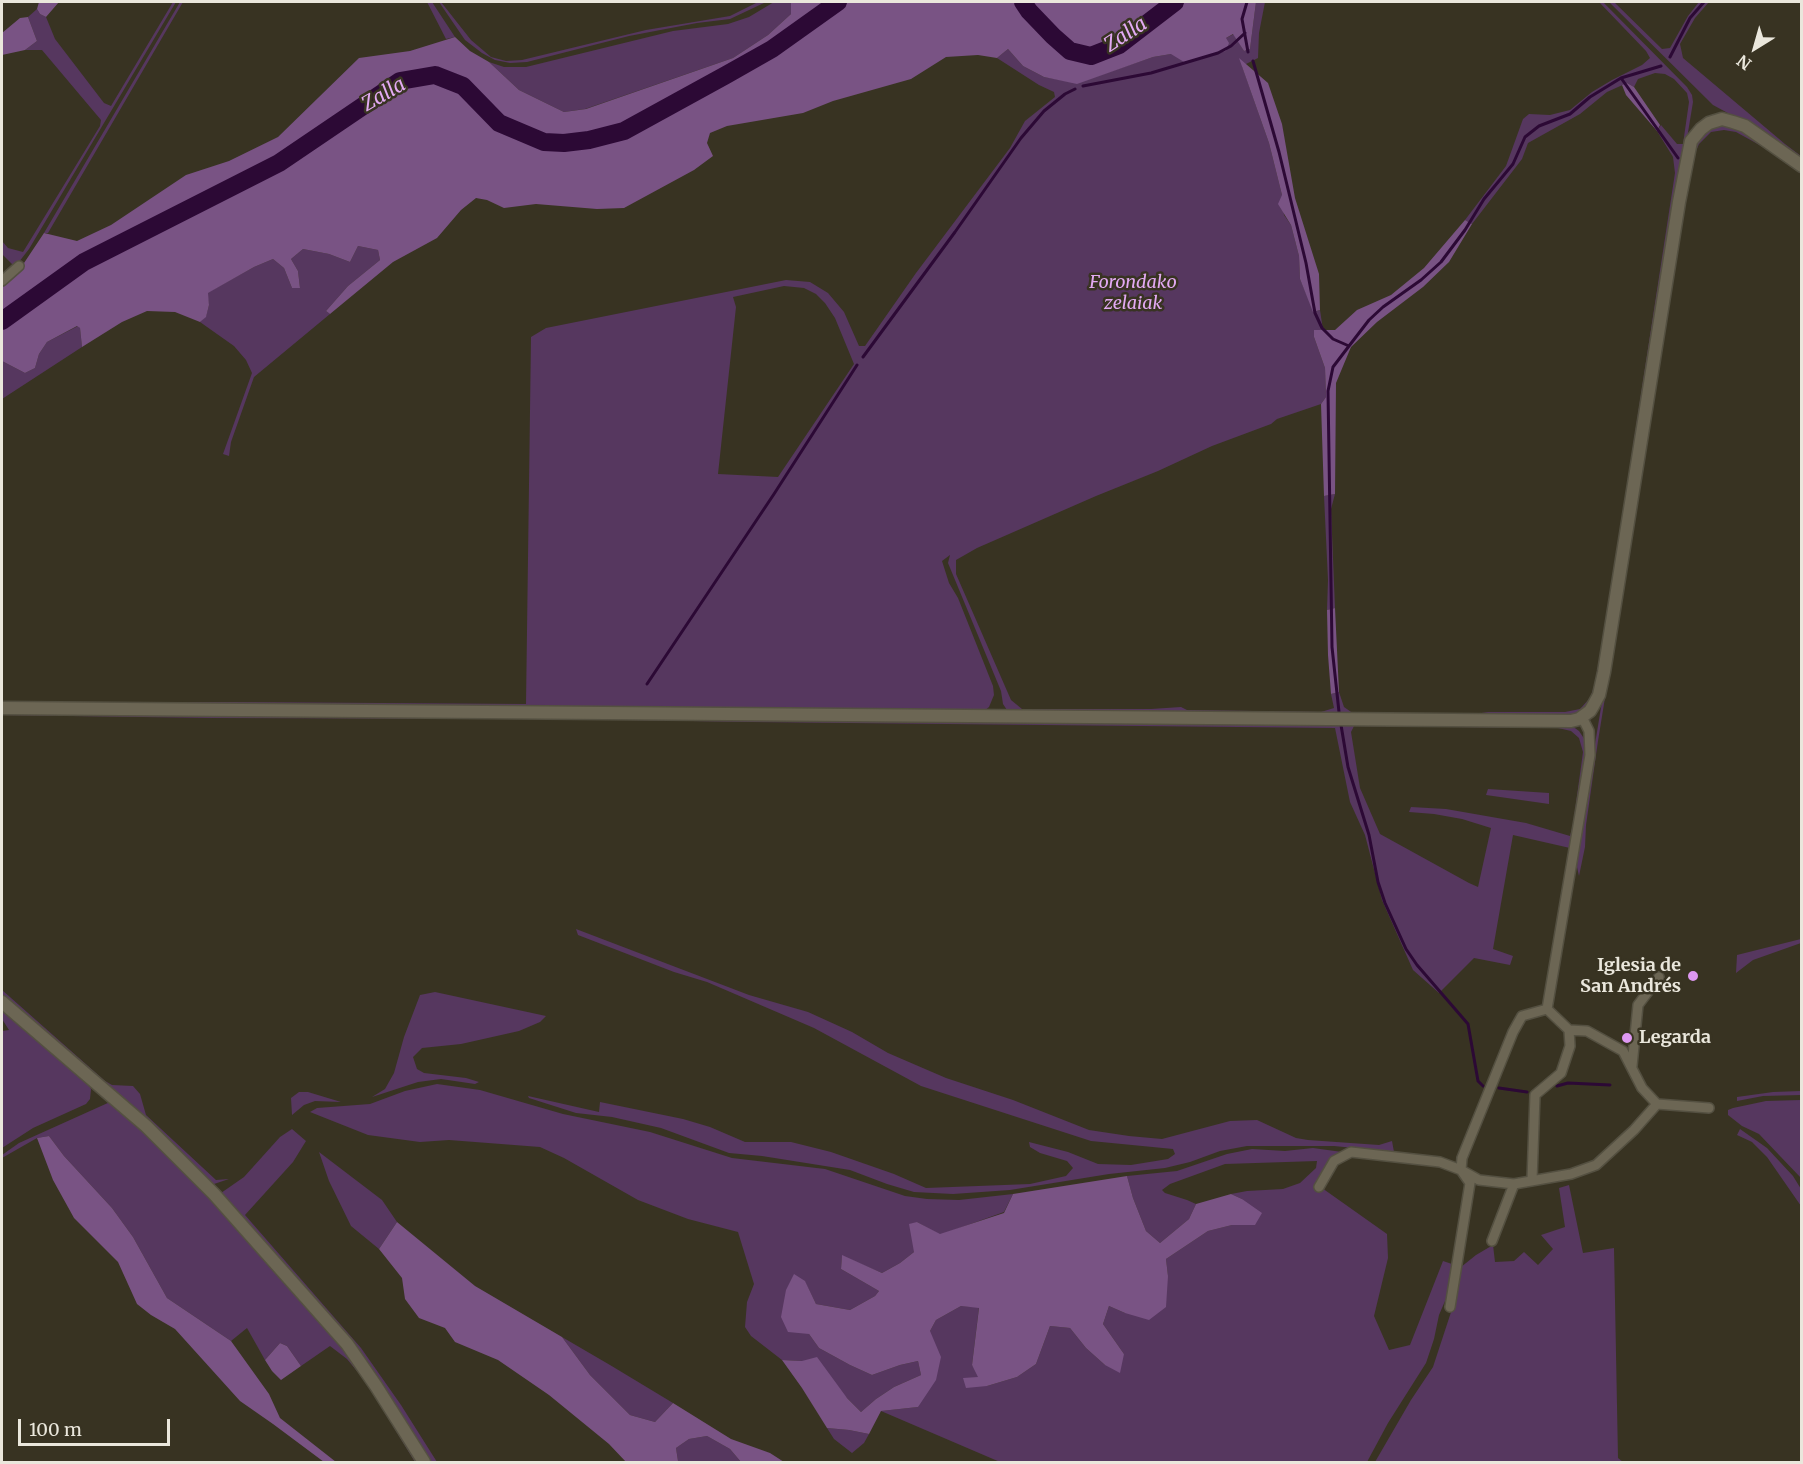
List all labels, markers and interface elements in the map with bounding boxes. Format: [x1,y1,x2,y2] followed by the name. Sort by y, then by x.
[1100,12,1152,58] water label: Zalla
[1725,18,1785,78] north arrow
[1733,51,1755,74] text: N
[358,73,410,117] water label: Zalla
[1089,272,1177,314] park label: Forondako zelaiak
[1580,955,1681,998] place label: Iglesia de San Andrés
[1686,969,1700,983] marker: Iglesia de San Andrés
[1639,1027,1711,1049] place label: Legarda
[1620,1031,1634,1045] marker: Legarda
[21,1407,172,1445] scale bar
[29,1418,82,1441] text: 100 m

